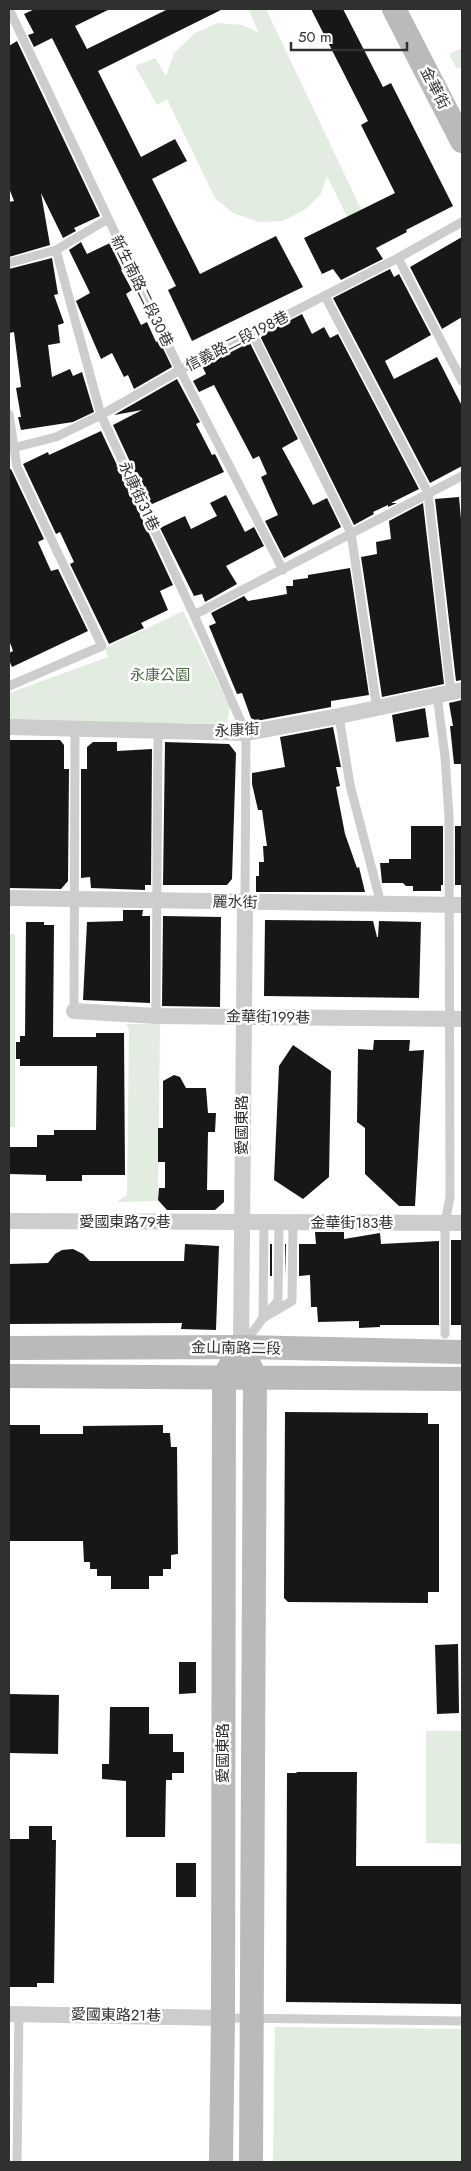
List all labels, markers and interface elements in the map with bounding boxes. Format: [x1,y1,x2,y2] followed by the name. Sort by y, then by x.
[291,20,407,52] scale bar
[298,26,332,48] text: 50 m
[415,63,455,113] street label: 金華街
[105,231,179,351] street label: 新生南路二段30巷
[181,305,293,377] street label: 信義路二段198巷
[113,457,165,535] street label: 永康街31巷
[130,664,190,686] park label: 永康公園
[214,718,260,742] street label: 永康街
[212,891,258,913] street label: 麗水街
[226,1005,310,1029] street label: 金華街199巷
[231,1095,253,1155] street label: 愛國東路
[79,1211,171,1233] street label: 愛國東路79巷
[310,1212,394,1234] street label: 金華街183巷
[191,1336,281,1360] street label: 金山南路二段
[212,1723,234,1783] street label: 愛國東路
[71,2003,161,2027] street label: 愛國東路21巷

